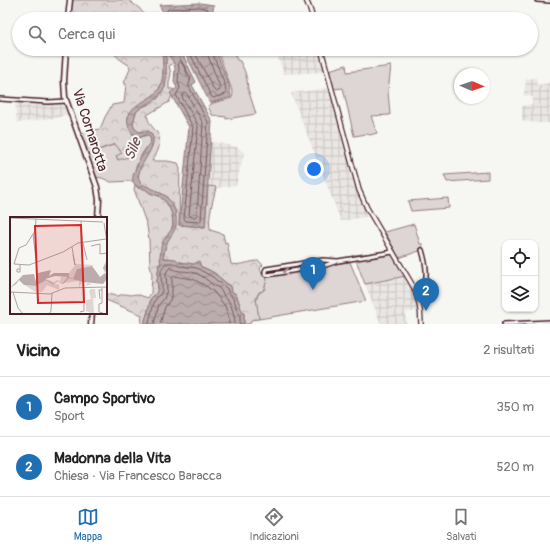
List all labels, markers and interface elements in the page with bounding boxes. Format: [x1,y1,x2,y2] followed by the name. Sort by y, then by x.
[12,12,538,56] search box
[26,23,48,45] icon: search
[58,25,115,44] text: Cerca qui
[454,68,490,104] north arrow
[69,86,111,174] street label: Via Cornarotta
[120,134,147,163] water label: Sile
[304,159,324,179] your location
[10,217,107,314] inset map
[502,240,538,312] map controls
[502,240,538,276] button: locate
[300,257,326,290] pin: 1
[283,267,289,276] one-way arrow
[502,276,538,312] button: layers
[413,278,439,311] pin: 2
[16,340,60,361] text: Vicino
[483,342,534,358] text: 2 risultati
[54,389,155,408] text: Campo Sportivo
[26,399,32,415] text: 1
[496,399,534,415] text: 350 m
[54,408,85,424] text: Sport
[54,449,171,468] text: Madonna della Vita
[25,459,33,475] text: 2
[496,459,534,475] text: 520 m
[54,468,222,484] text: Chiesa · Via Francesco Baracca
[74,506,102,543] tab: Mappa
[250,506,299,543] tab: Indicazioni
[446,506,476,543] tab: Salvati

